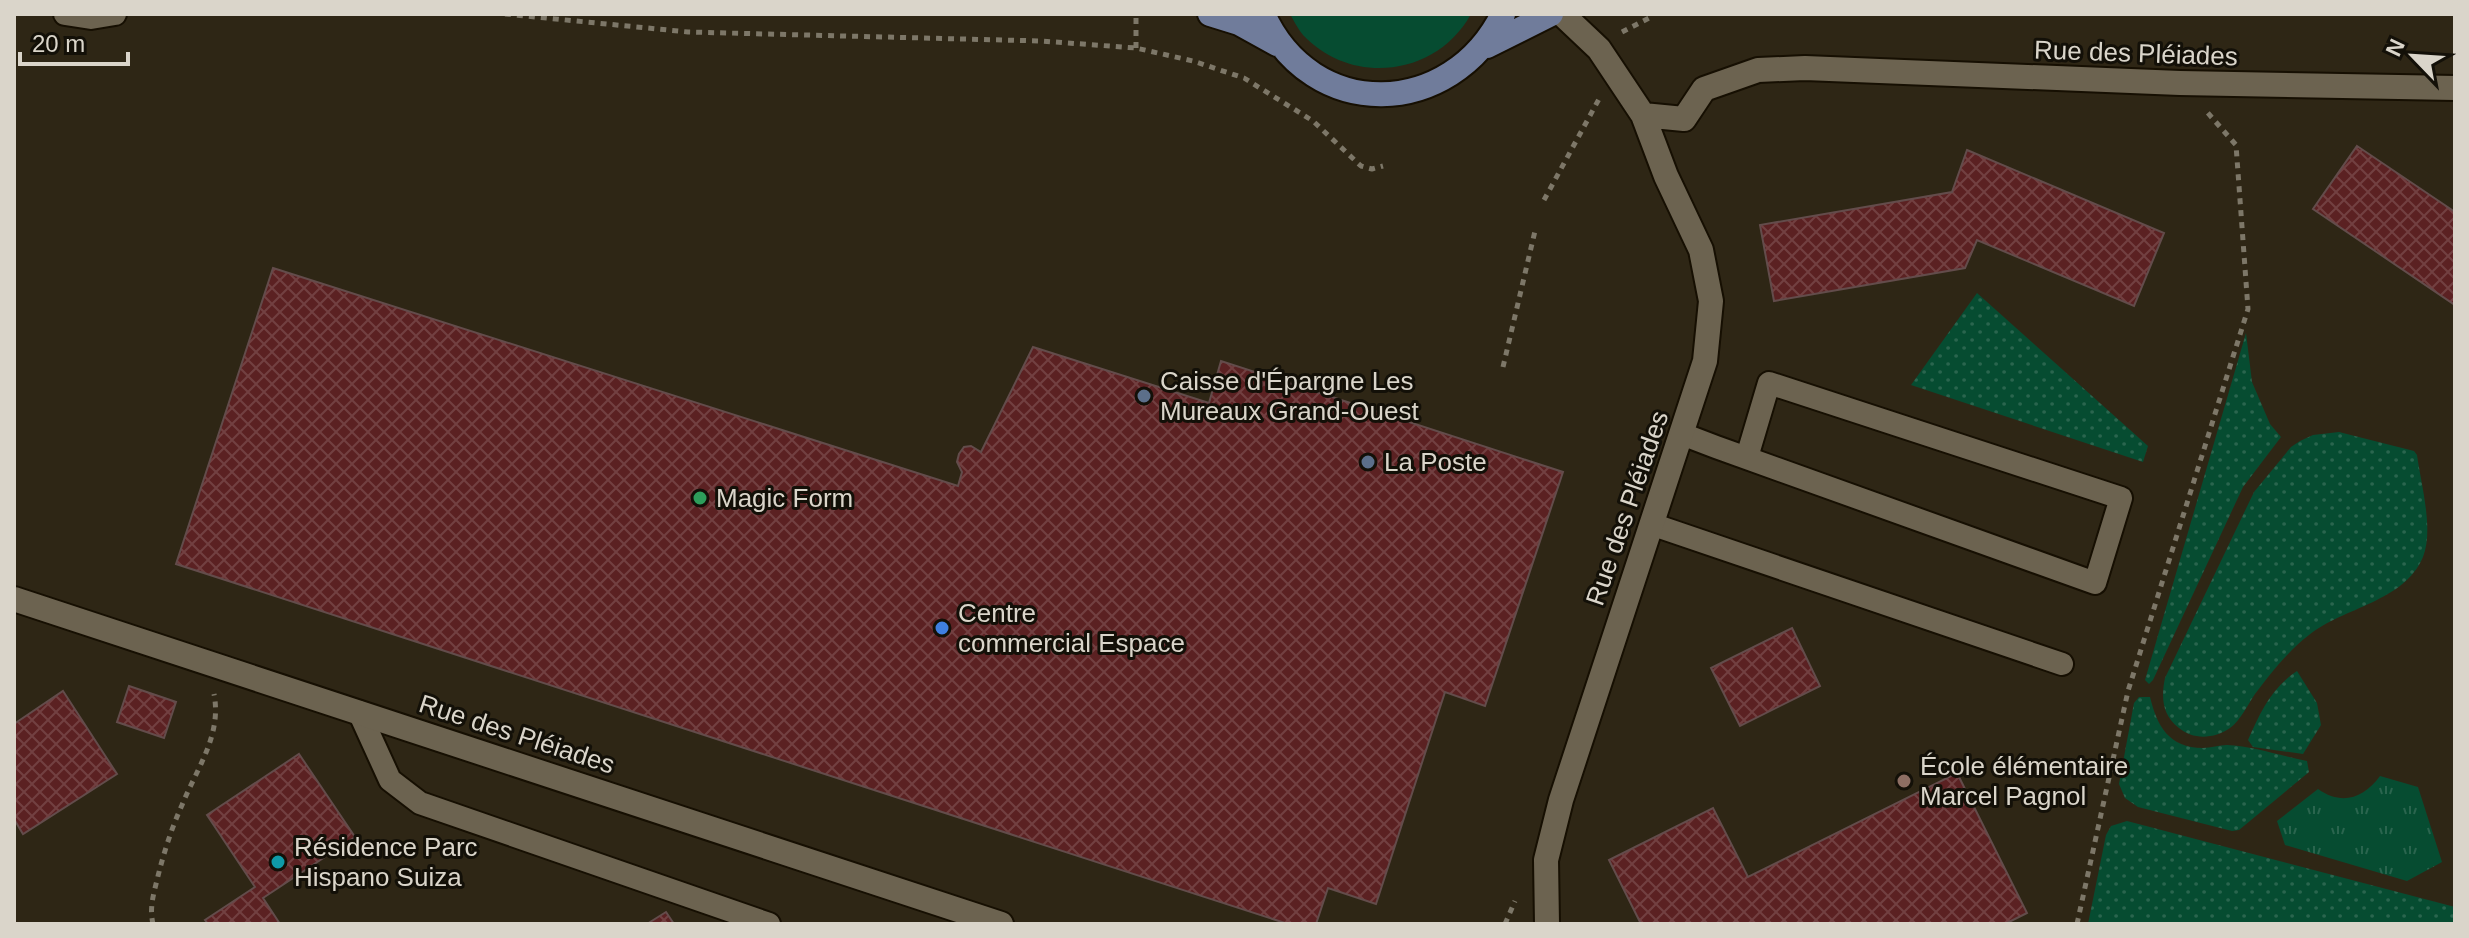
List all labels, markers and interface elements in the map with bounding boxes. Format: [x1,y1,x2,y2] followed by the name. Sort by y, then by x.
[20,16,128,66] scale bar
[2373,16,2453,96] north arrow
[32,30,85,57] text: 20 m
[2034,34,2238,72] street label: Rue des Pléiades
[2381,35,2410,60] text: N
[1160,366,1419,426] place label: Caisse d'Épargne Les Mureaux Grand-Ouest
[1135,387,1153,405] marker: Caisse d'Épargne Les Mureaux Grand-Ouest
[1580,407,1674,609] street label: Rue des Pléiades
[1384,447,1487,477] place label: La Poste
[1359,453,1377,471] marker: La Poste
[716,483,853,513] place label: Magic Form
[691,489,709,507] marker: Magic Form
[958,598,1185,658] place label: Centre commercial Espace
[933,619,951,637] marker: Centre commercial Espace
[415,688,619,780] street label: Rue des Pléiades
[1920,751,2128,811] place label: École élémentaire Marcel Pagnol
[1895,772,1913,790] marker: École élémentaire Marcel Pagnol
[294,832,478,892] place label: Résidence Parc Hispano Suiza
[269,853,287,871] marker: Résidence Parc Hispano Suiza

